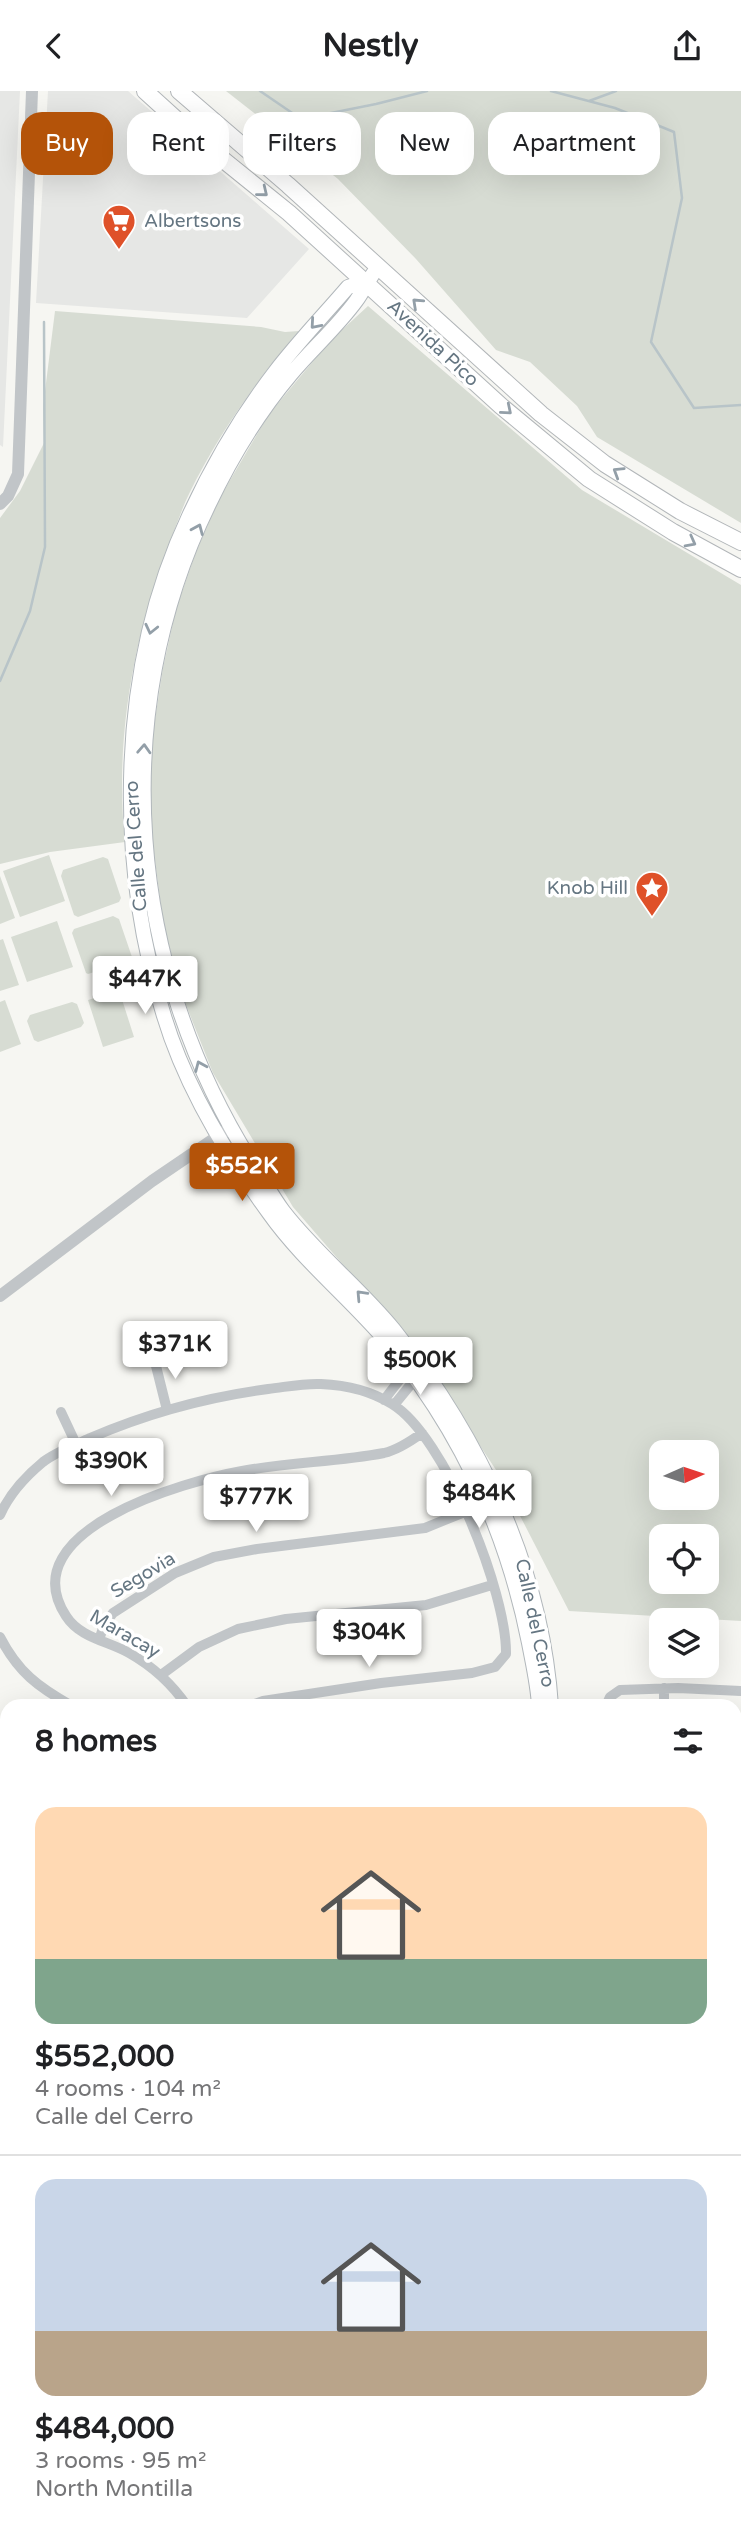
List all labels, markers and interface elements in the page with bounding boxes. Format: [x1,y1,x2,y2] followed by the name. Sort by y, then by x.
[35,27,73,65] icon: back
[323,27,418,65] text: Nestly
[668,27,706,65] icon: share
[21,112,113,175] chip: Buy
[127,112,229,175] chip: Rent
[243,112,361,175] chip: Filters
[375,112,474,175] chip: New
[488,112,660,175] chip: Apartment
[256,184,268,197] one-way arrow
[100,202,138,251] supermarket icon: Albertsons
[144,210,241,232] place label: Albertsons
[383,295,483,391] street label: Avenida Pico
[412,299,425,311] one-way arrow
[311,316,323,329] one-way arrow
[498,402,511,414] one-way arrow
[612,467,625,480] one-way arrow
[190,523,204,536] one-way arrow
[684,534,696,547] one-way arrow
[145,623,159,635] one-way arrow
[137,743,152,754] one-way arrow
[120,780,152,912] street label: Calle del Cerro
[633,869,671,918] place icon: Knob Hill
[547,877,628,899] place label: Knob Hill
[96,957,194,1016] pin: $447K
[109,965,181,993] text: $447K
[194,1061,208,1073] one-way arrow
[193,1143,291,1203] pin: $552K
[206,1152,278,1180] text: $552K
[357,1290,370,1303] one-way arrow
[126,1321,224,1381] pin: $371K
[139,1330,211,1358] text: $371K
[371,1337,469,1397] pin: $500K
[384,1346,456,1374] text: $500K
[62,1439,160,1498] pin: $390K
[649,1440,719,1510] north arrow
[649,1440,719,1678] map controls
[75,1447,147,1475] text: $390K
[430,1471,528,1530] pin: $484K
[207,1475,305,1534] pin: $777K
[443,1479,515,1507] text: $484K
[220,1483,292,1511] text: $777K
[649,1524,719,1594] button: locate
[107,1547,179,1603] street label: Segovia
[511,1557,559,1689] street label: Calle del Cerro
[86,1605,164,1663] street label: Maracay
[649,1608,719,1678] button: layers
[320,1609,418,1669] pin: $304K
[333,1618,405,1646] text: $304K
[669,1722,707,1760] icon: filters
[35,1723,157,1760] text: 8 homes
[308,1852,434,1978] icon: home
[35,2038,174,2075] text: $552,000
[35,2075,221,2103] text: 4 rooms · 104 m²
[35,2103,194,2131] text: Calle del Cerro
[308,2224,434,2350] icon: home
[35,2410,174,2447] text: $484,000
[35,2447,206,2475] text: 3 rooms · 95 m²
[35,2475,193,2503] text: North Montilla

